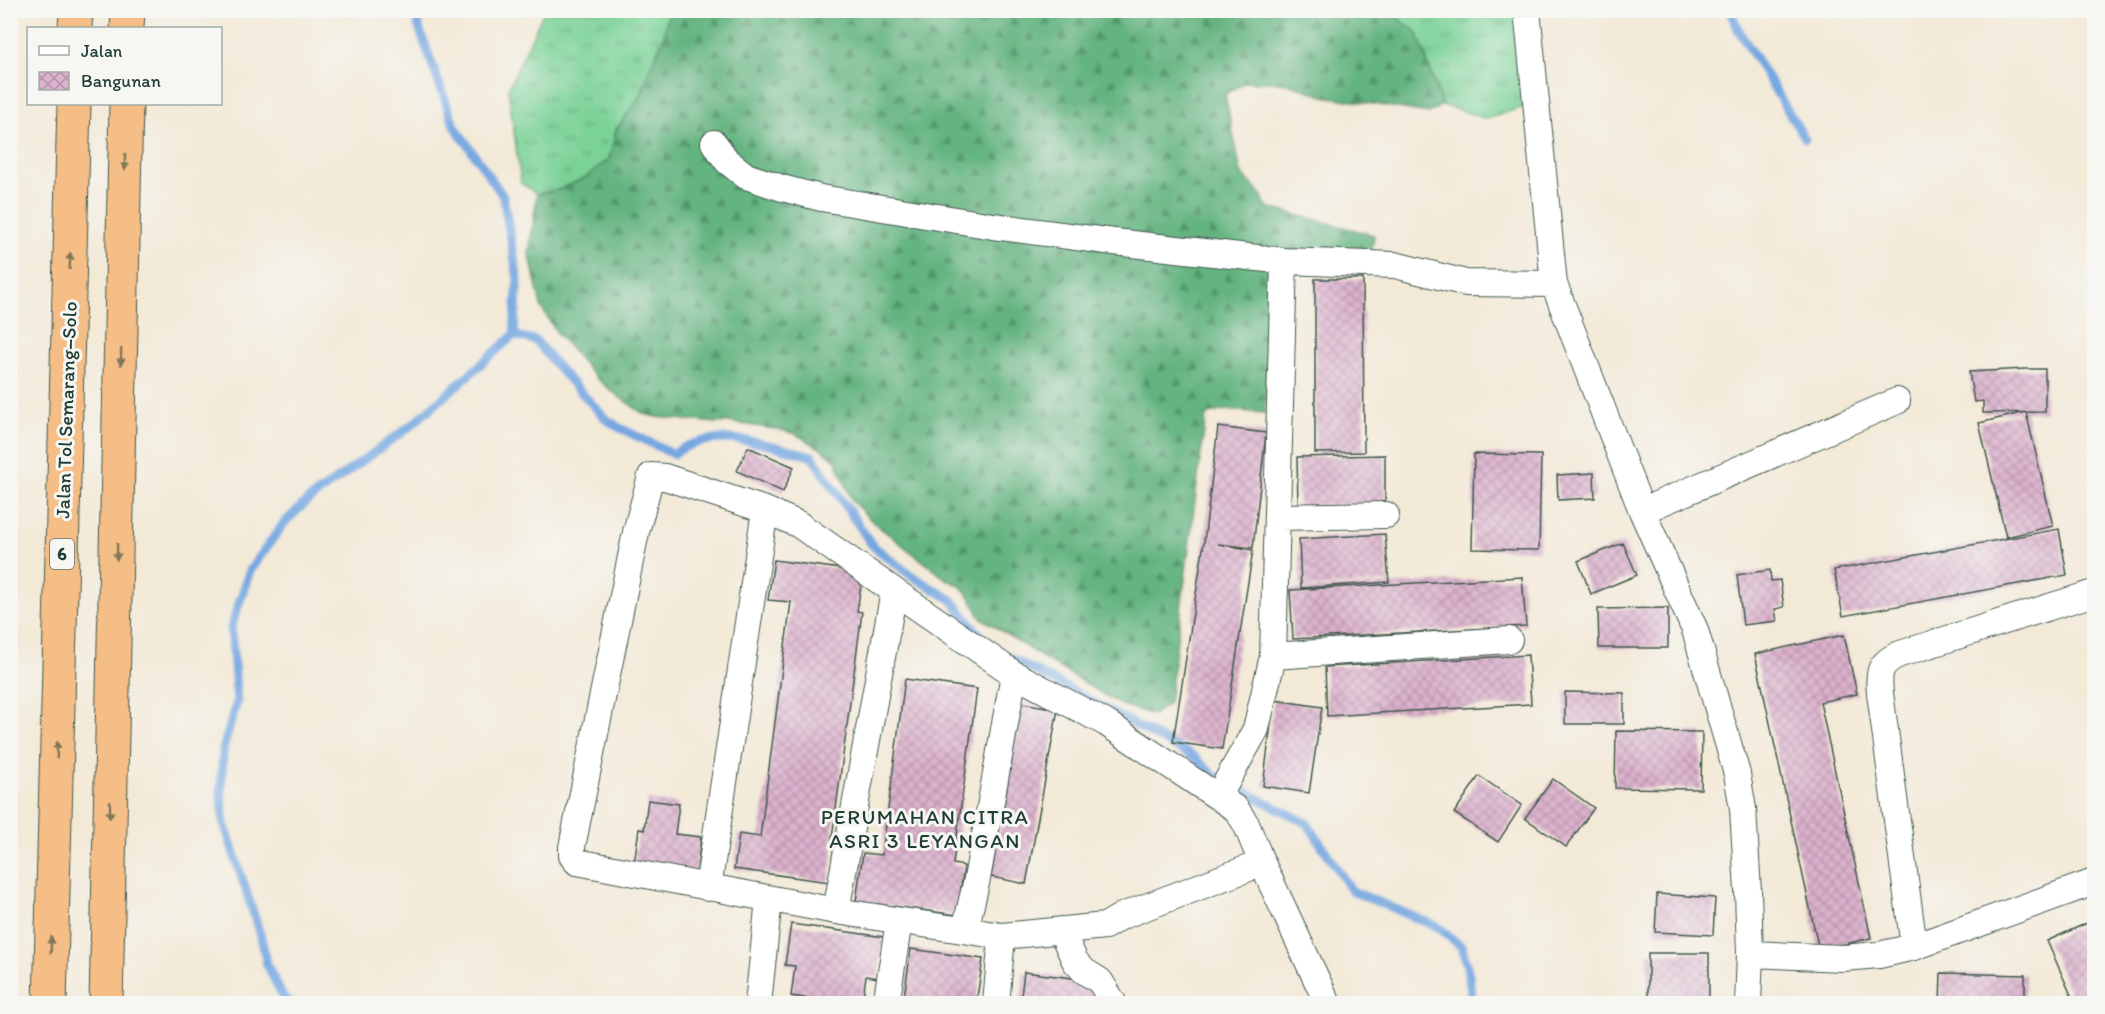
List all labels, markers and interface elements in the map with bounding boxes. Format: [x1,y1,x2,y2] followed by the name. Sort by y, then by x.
[27,27,222,105] legend
[81,40,123,62] text: Jalan
[81,70,161,92] text: Bangunan
[120,152,130,171] one-way arrow
[65,252,74,271] one-way arrow
[50,301,82,519] street label: Jalan Tol Semarang–Solo
[116,347,126,366] one-way arrow
[50,539,74,569] road number: 6
[112,542,121,561] one-way arrow
[52,741,61,760] one-way arrow
[106,800,115,819] one-way arrow
[821,804,1029,853] district label: PERUMAHAN CITRA ASRI 3 LEYANGAN
[47,936,56,955] one-way arrow

